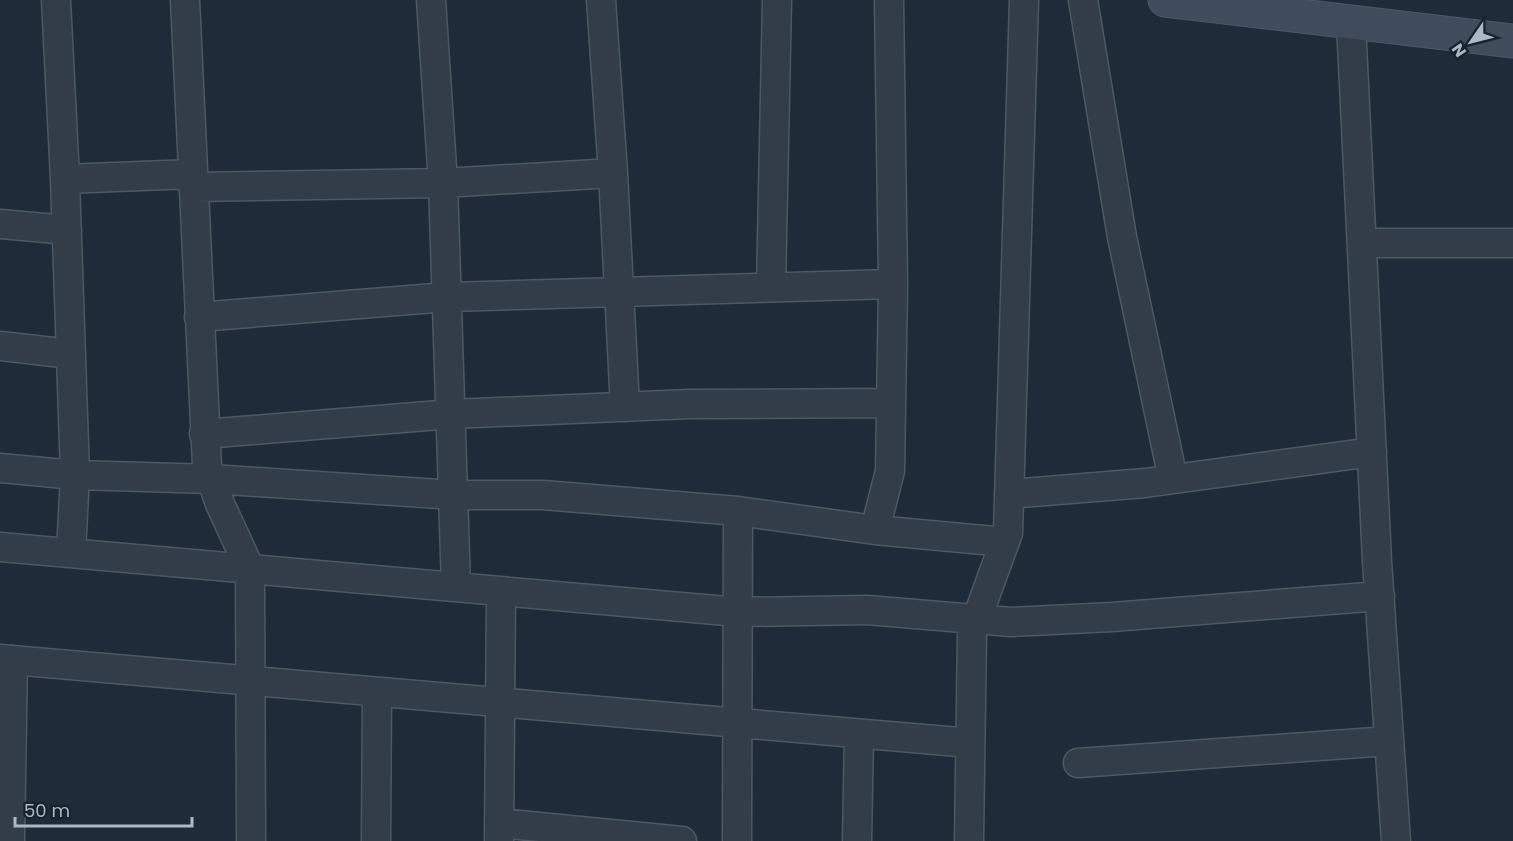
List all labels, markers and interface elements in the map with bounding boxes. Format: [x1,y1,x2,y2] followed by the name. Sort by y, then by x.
[1441,12,1501,72] north arrow
[1446,39,1472,62] text: N
[15,790,192,828] scale bar
[24,798,70,823] text: 50 m

